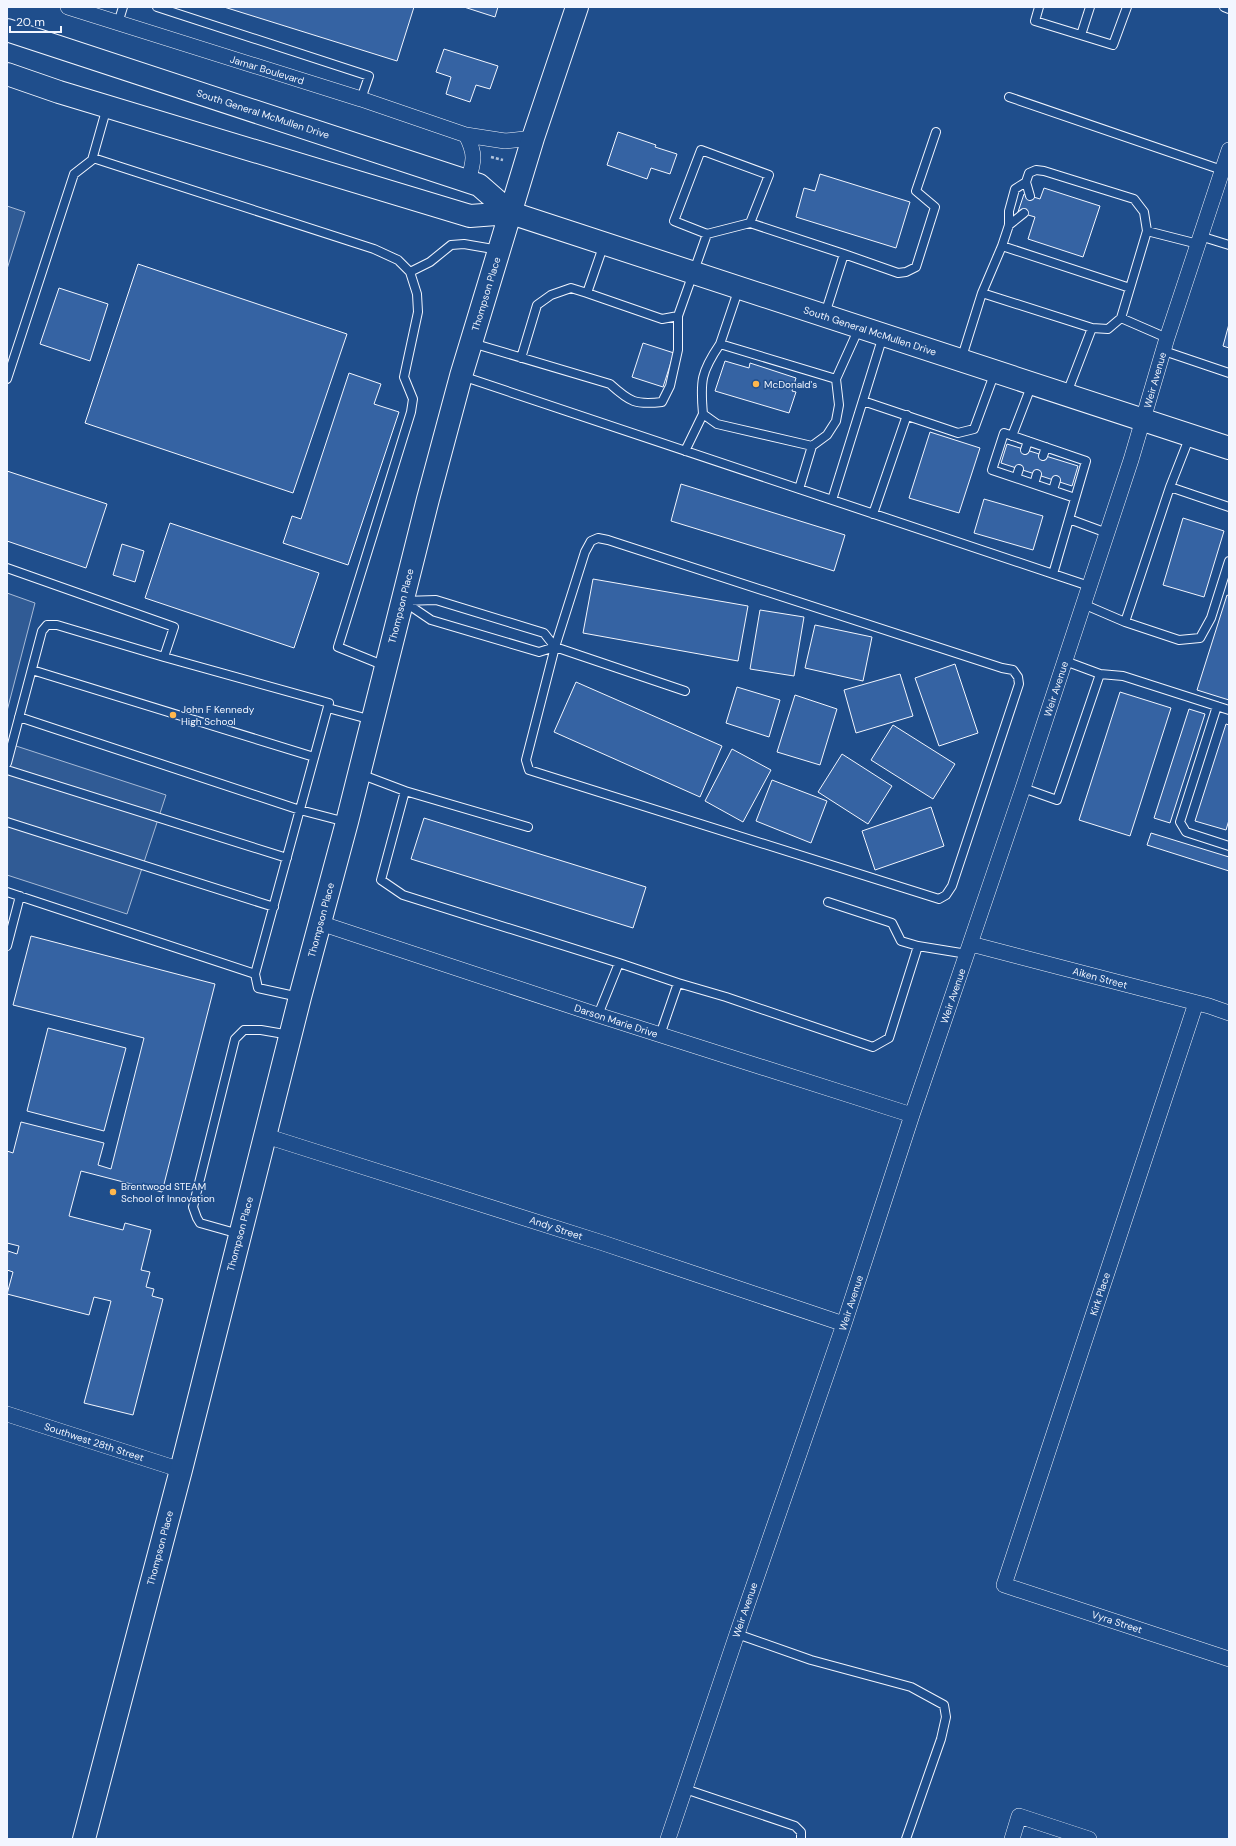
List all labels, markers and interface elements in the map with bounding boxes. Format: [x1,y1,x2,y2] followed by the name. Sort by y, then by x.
[10,8,61,34] scale bar
[16,14,45,30] text: 20 m
[228,53,306,87] street label: Jamar Boulevard
[195,86,331,142] street label: South General McMullen Drive
[469,255,504,333] street label: Thompson Place
[802,303,938,359] street label: South General McMullen Drive
[1141,350,1169,409] street label: Weir Avenue
[764,378,817,391] place label: McDonald's
[751,379,761,389] marker: McDonald's
[385,567,417,645] street label: Thompson Place
[1041,659,1071,718] street label: Weir Avenue
[181,703,255,728] place label: John F Kennedy High School
[168,710,178,720] marker: John F Kennedy High School
[305,881,337,959] street label: Thompson Place
[1071,964,1129,992] street label: Aiken Street
[937,966,969,1025] street label: Weir Avenue
[572,1001,660,1041] street label: Darson Marie Drive
[121,1180,215,1205] place label: Brentwood STEAM School of Innovation
[108,1187,118,1197] marker: Brentwood STEAM School of Innovation
[224,1195,256,1273] street label: Thompson Place
[528,1213,584,1243] street label: Andy Street
[1087,1271,1113,1317] street label: Kirk Place
[836,1273,866,1332] street label: Weir Avenue
[43,1420,146,1464] street label: Southwest 28th Street
[144,1509,176,1587] street label: Thompson Place
[729,1580,761,1639] street label: Weir Avenue
[1090,1608,1144,1636] street label: Vyra Street

